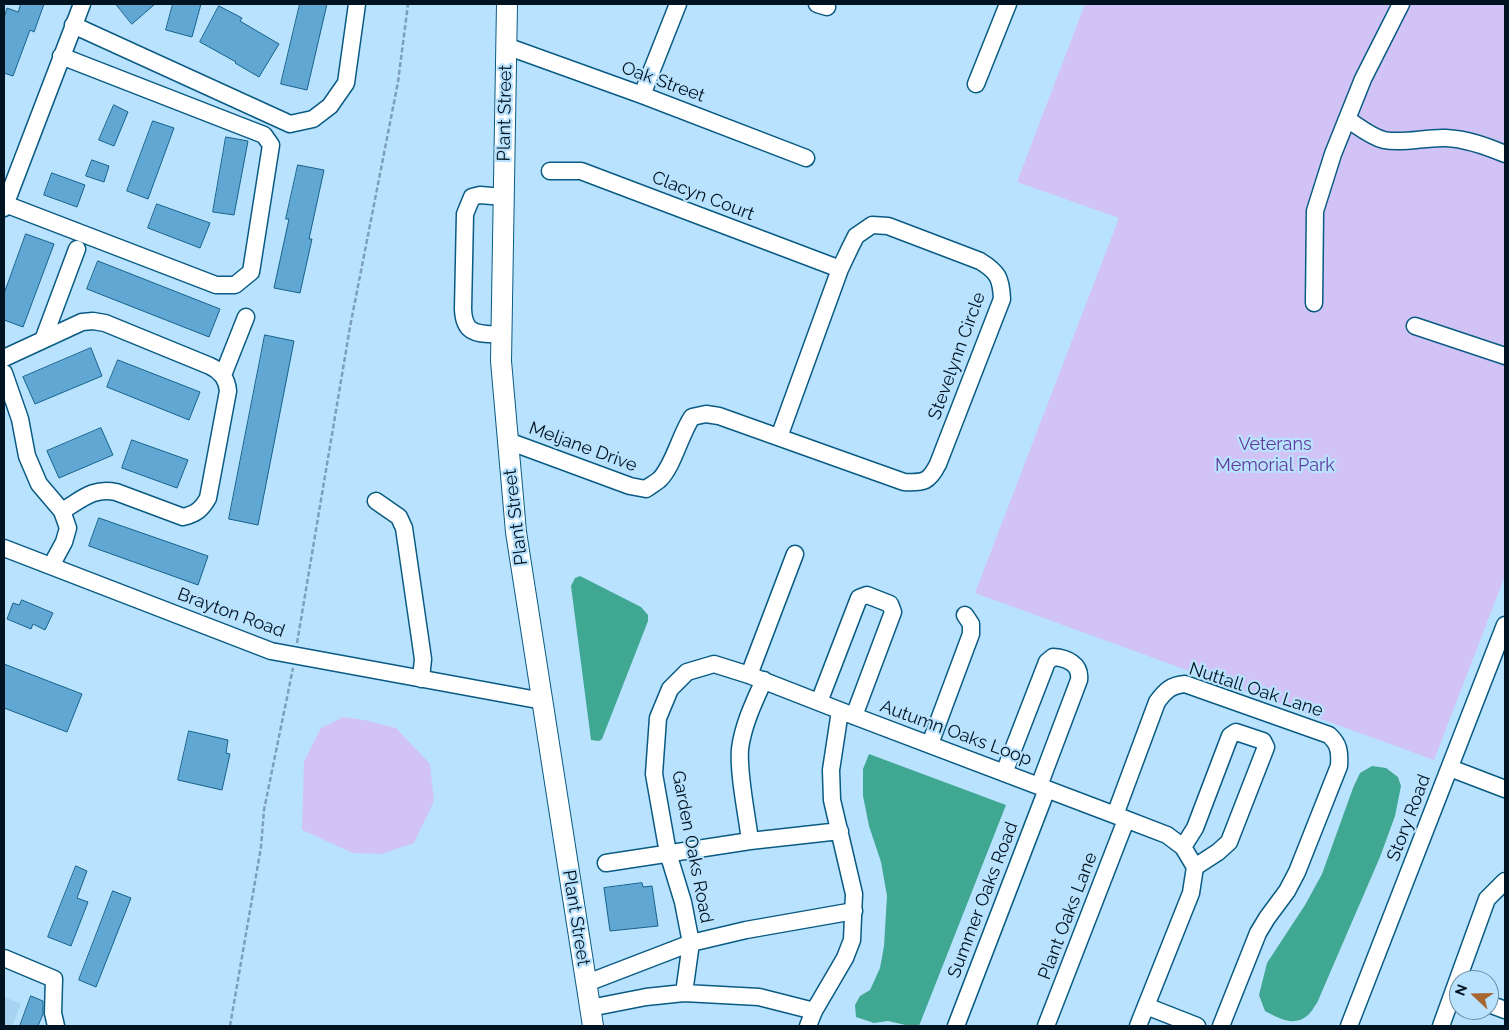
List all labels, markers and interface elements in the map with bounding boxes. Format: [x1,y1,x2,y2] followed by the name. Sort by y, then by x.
[618,57,708,107] street label: Oak Street
[493,64,517,162] street label: Plant Street
[649,167,757,225] street label: Clacyn Court
[924,289,990,423] street label: Stevelynn Circle
[526,417,640,477] street label: Meljane Drive
[1215,434,1335,476] park label: Veterans Memorial Park
[499,468,533,566] street label: Plant Street
[174,584,288,642] street label: Brayton Road
[1186,658,1326,722] street label: Nuttall Oak Lane
[877,696,1035,770] street label: Autumn Oaks Loop
[667,769,717,925] street label: Garden Oaks Road
[1383,772,1435,864] street label: Story Road
[943,819,1023,981] street label: Summer Oaks Road
[1034,849,1102,983] street label: Plant Oaks Lane
[558,868,594,968] street label: Plant Street
[1449,970,1499,1020] north arrow
[1452,982,1470,998] text: N

